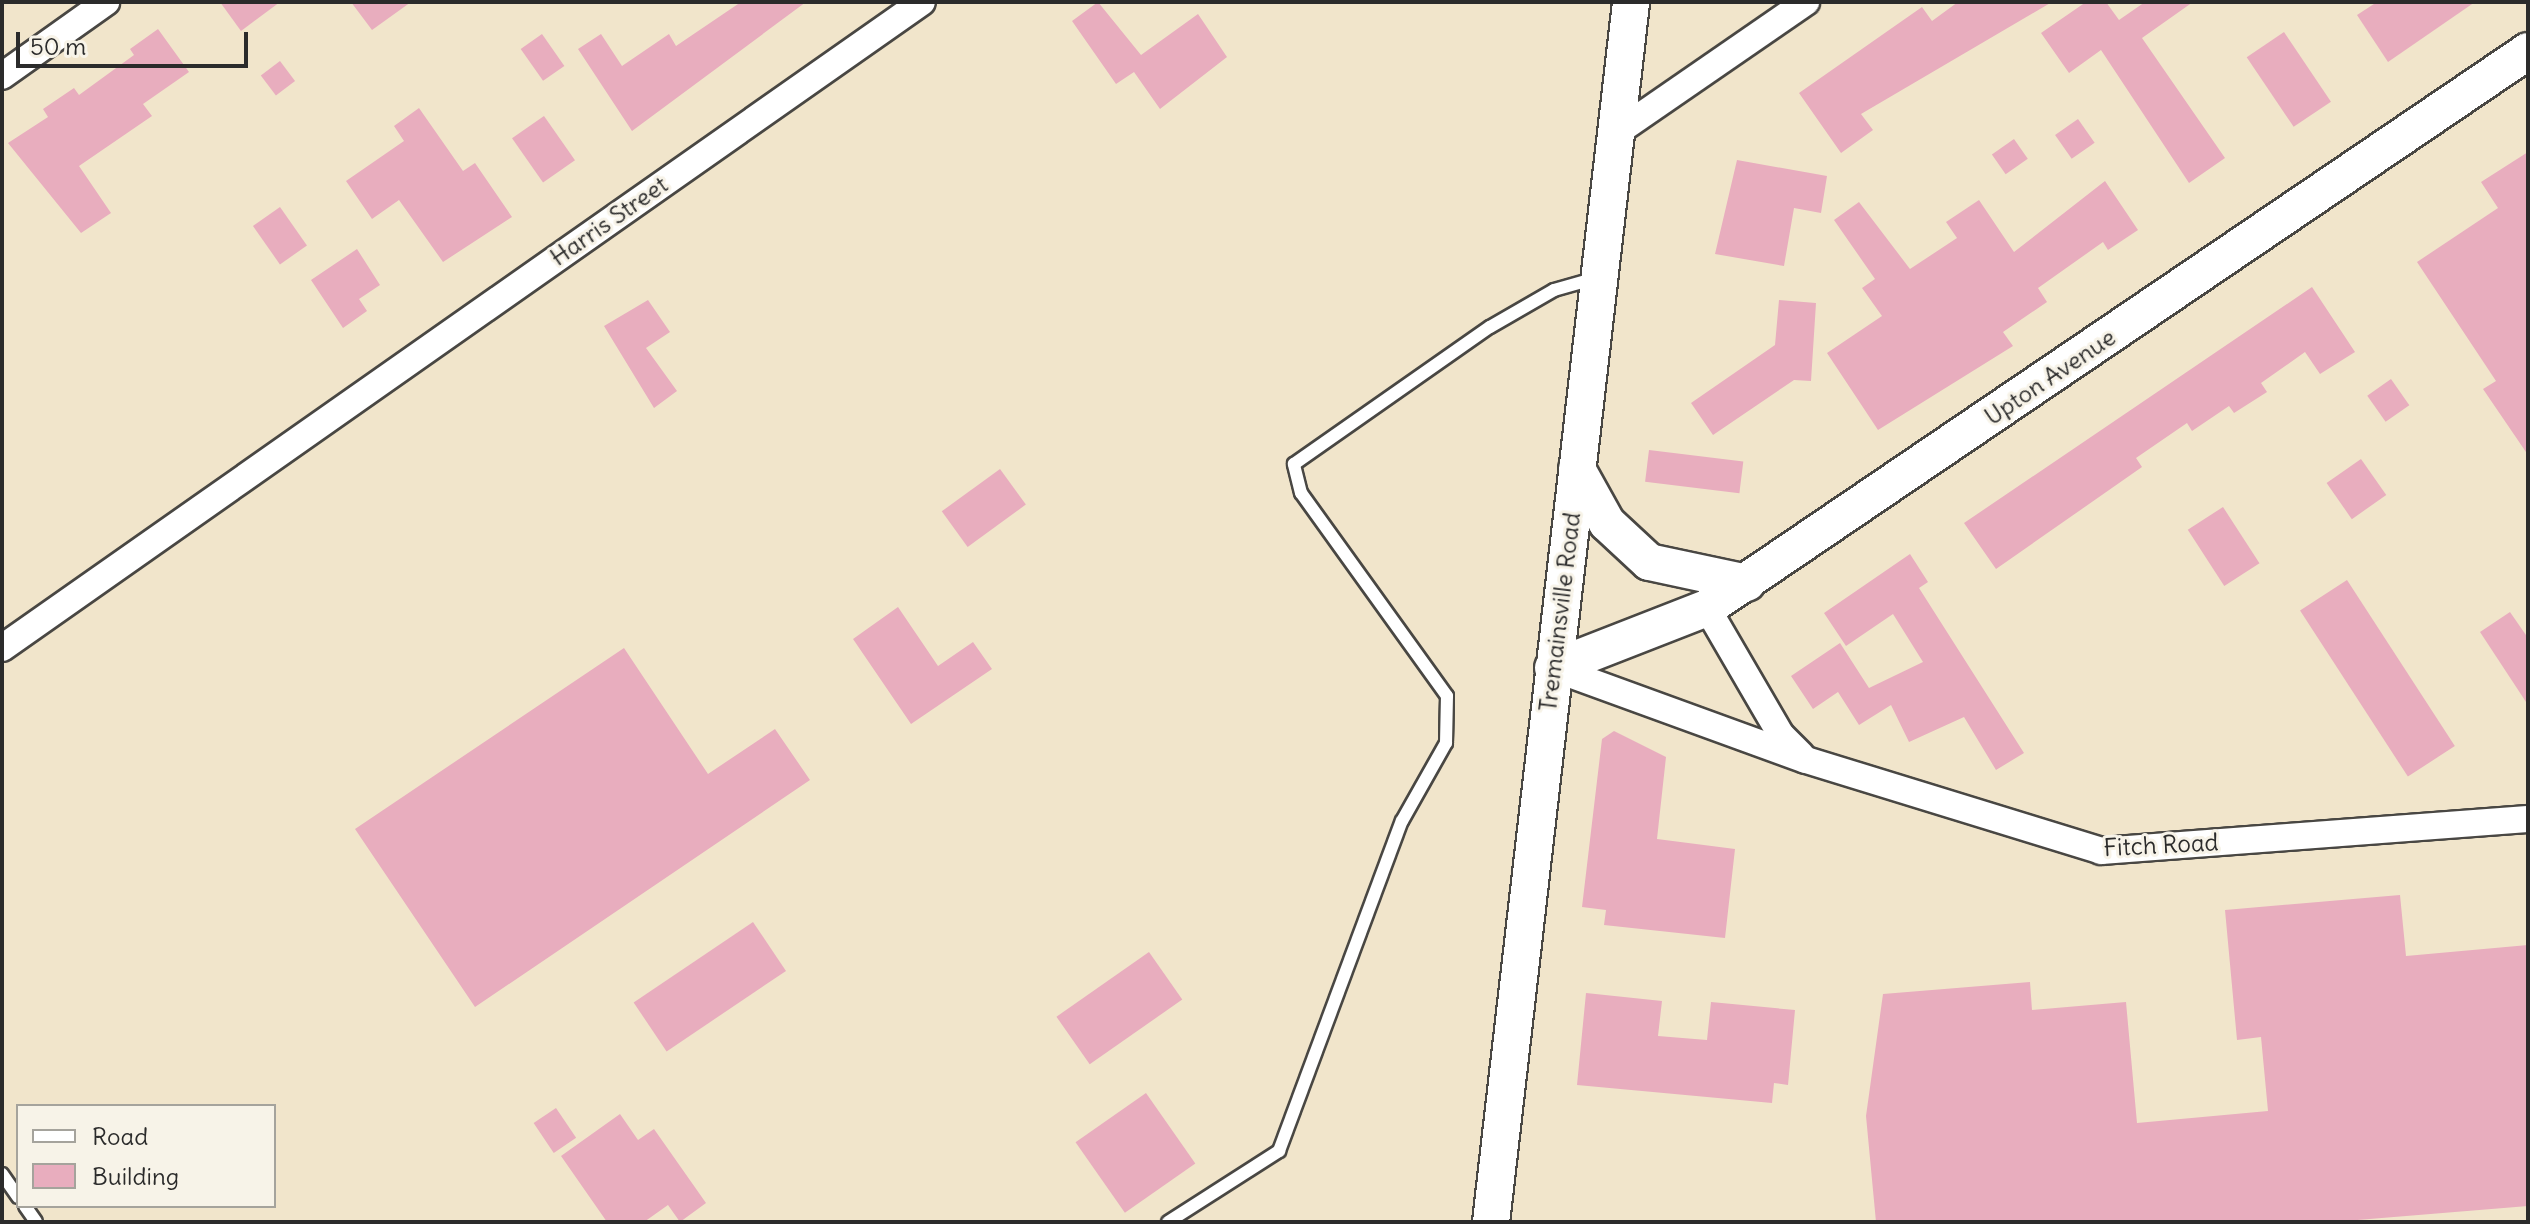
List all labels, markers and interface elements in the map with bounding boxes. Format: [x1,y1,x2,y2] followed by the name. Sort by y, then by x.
[20,16,252,66] scale bar
[30,31,86,61] text: 50 m
[545,170,673,272] street label: Harris Street
[1979,323,2121,431] street label: Upton Avenue
[1533,511,1587,713] street label: Tremainsville Road
[2103,828,2219,862] street label: Fitch Road
[16,1104,276,1208] legend
[92,1121,148,1151] text: Road
[92,1161,179,1191] text: Building

